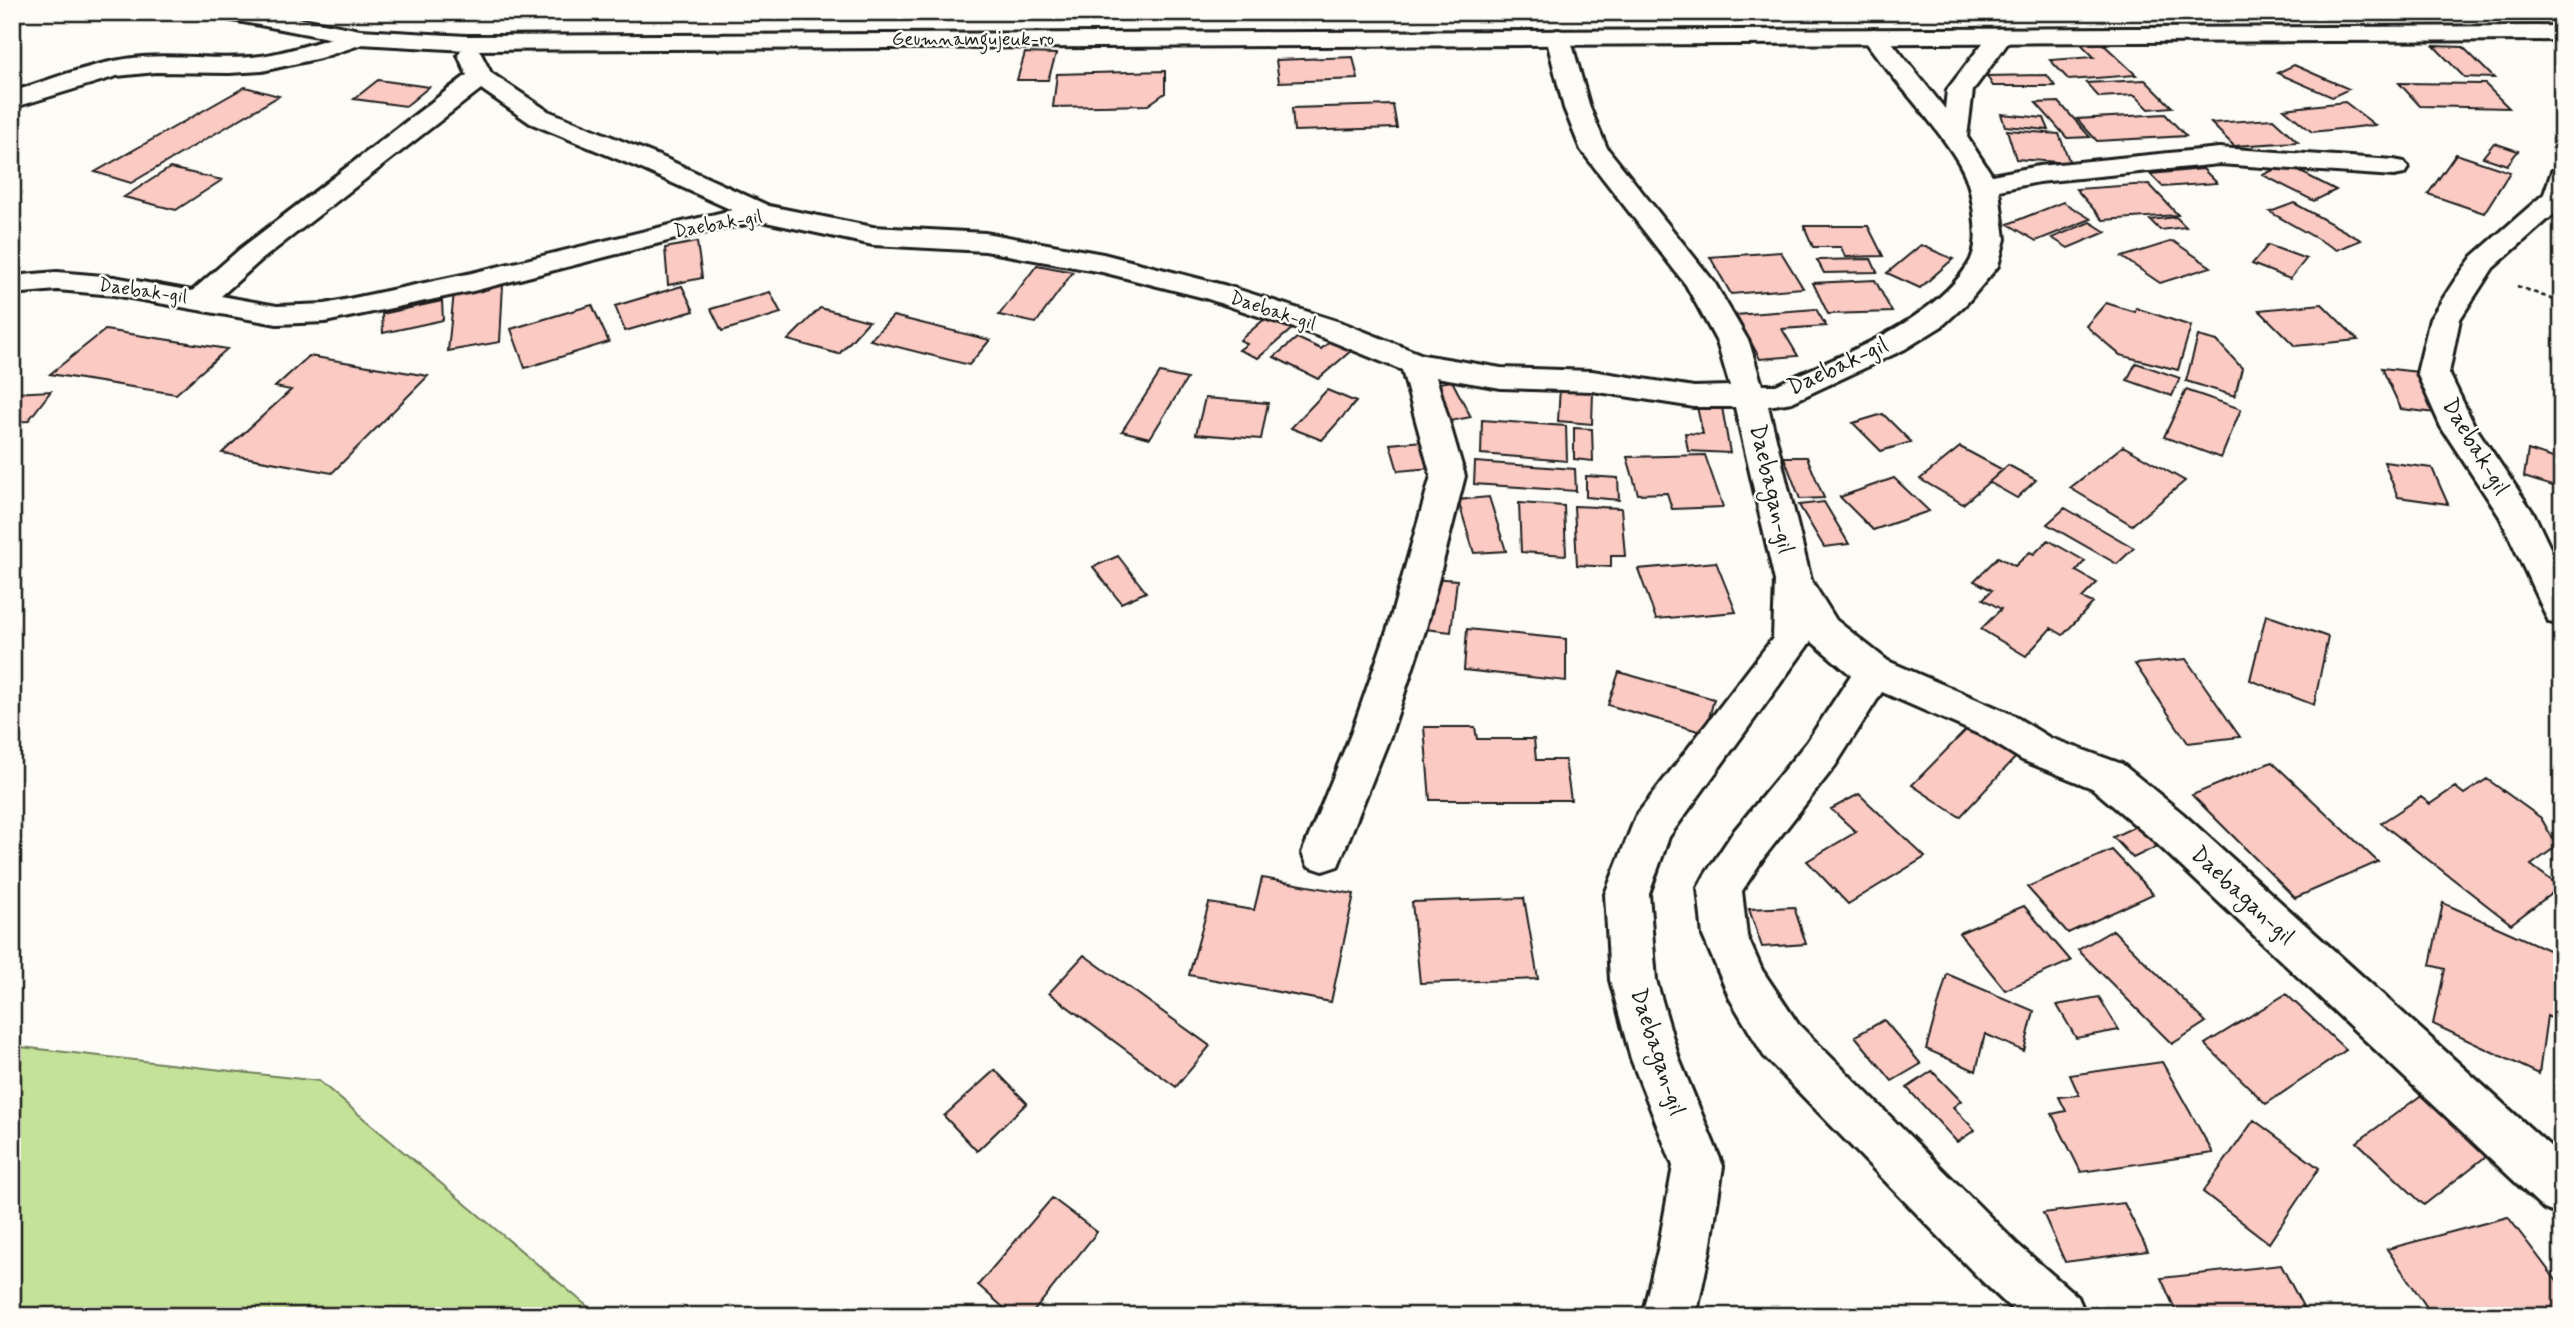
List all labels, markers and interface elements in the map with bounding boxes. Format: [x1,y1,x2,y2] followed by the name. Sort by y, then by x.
[892,27,1054,55] street label: Geumnamgujeuk-ro
[672,204,765,245] street label: Daebak-gil
[97,272,189,311] street label: Daebak-gil
[1226,285,1320,338] street label: Daebak-gil
[1783,331,1893,403] street label: Daebak-gil
[2434,393,2516,501] street label: Daebak-gil
[1740,421,1800,557] street label: Daebagan-gil
[2182,840,2300,953] street label: Daebagan-gil
[1620,985,1692,1120] street label: Daebagan-gil

